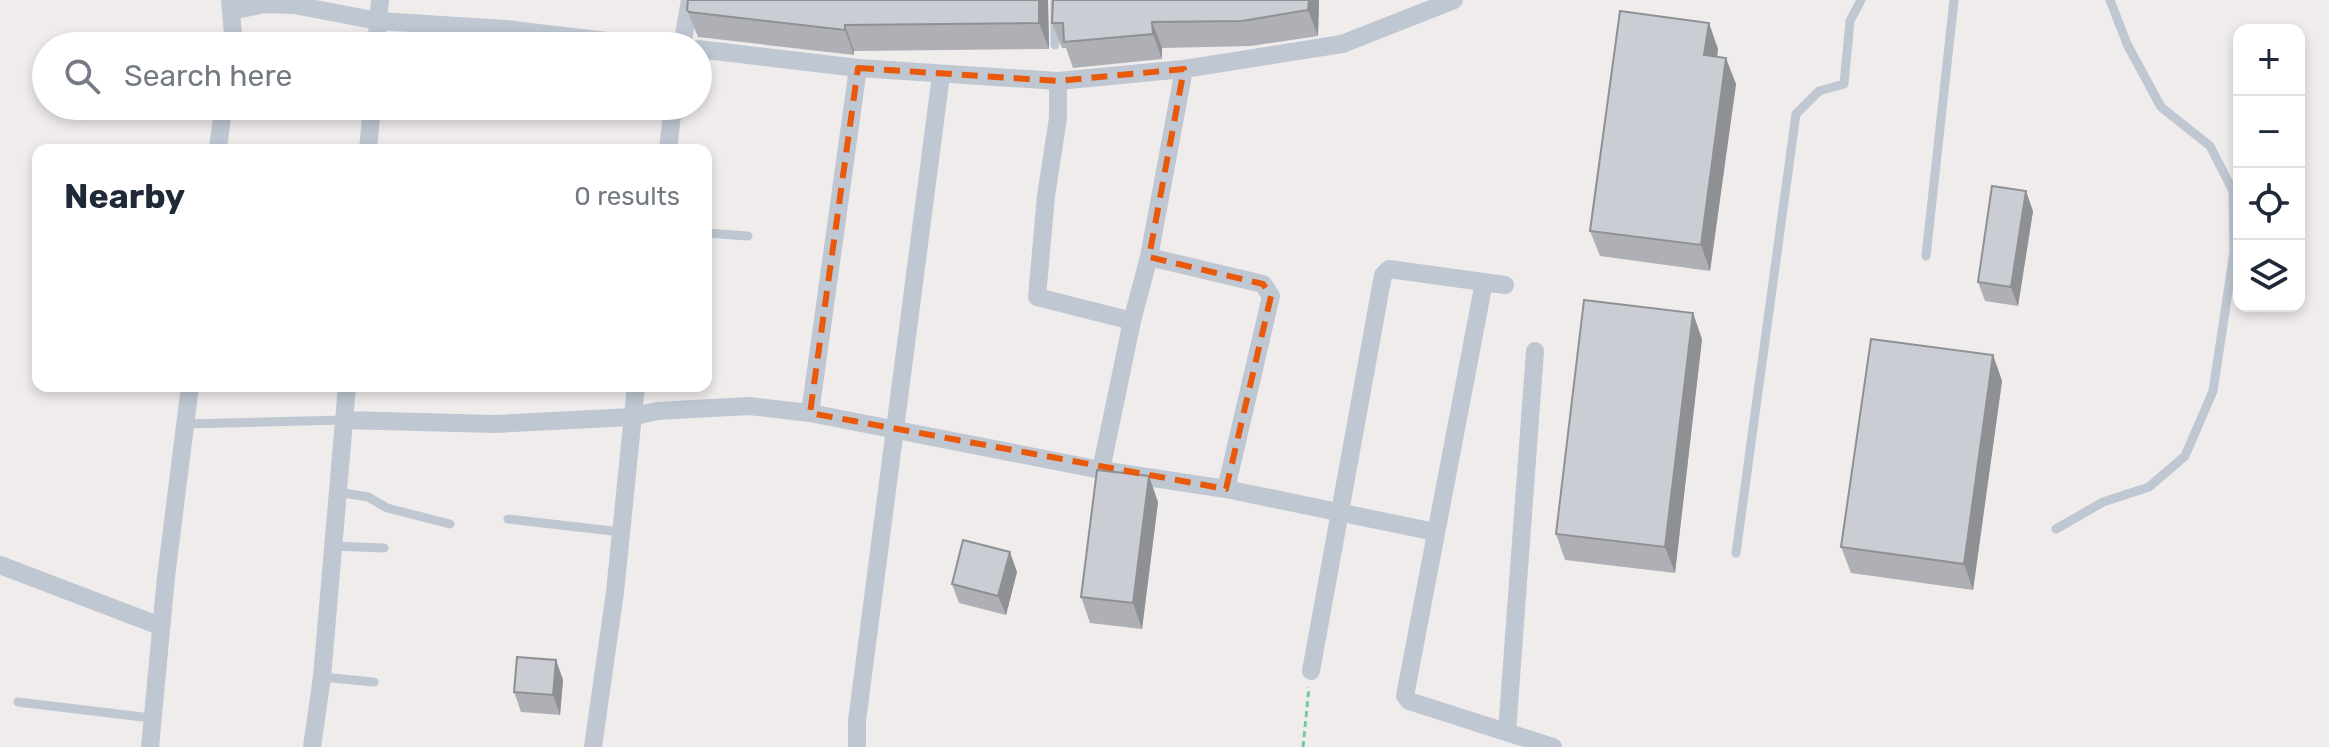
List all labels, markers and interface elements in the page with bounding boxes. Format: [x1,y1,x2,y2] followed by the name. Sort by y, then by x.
[2233,24,2305,312] map controls
[2233,24,2305,96] button: +
[32,32,712,120] search box
[60,54,104,98] icon: search
[124,58,292,94] text: Search here
[2233,96,2305,168] button: −
[2233,168,2305,240] button: locate
[64,176,185,217] text: Nearby
[574,181,680,212] text: 0 results
[2233,240,2305,312] button: layers

